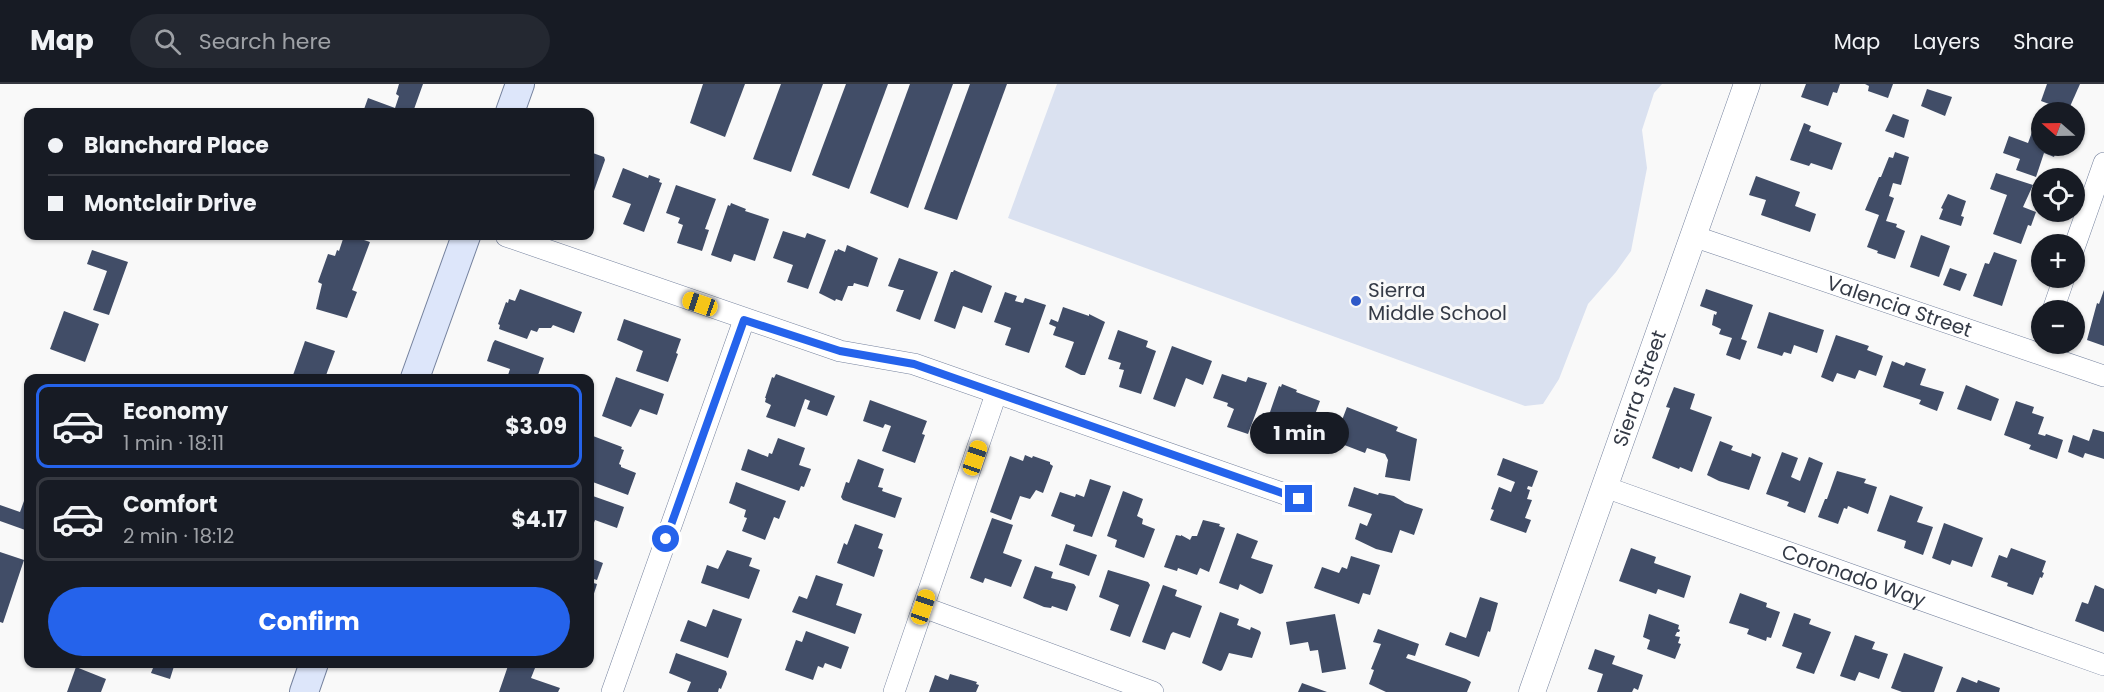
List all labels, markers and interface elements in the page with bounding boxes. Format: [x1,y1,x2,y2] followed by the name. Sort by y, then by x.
[130,14,550,68] search box
[30,21,94,60] text: Map
[151,25,184,58] icon: search
[199,26,331,57] text: Search here
[1834,27,1880,56] text: Map
[1913,27,1980,56] text: Layers
[2013,27,2074,56] text: Share
[2031,102,2085,156] north arrow
[2031,102,2085,354] map controls
[84,130,269,161] text: Blanchard Place
[2031,168,2085,222] button: locate
[84,188,257,219] text: Montclair Drive
[2031,234,2085,288] button: +
[1823,269,1976,344] street label: Valencia Street
[1368,276,1507,327] place label: Sierra Middle School
[680,290,720,318] car
[1349,294,1363,308] marker: Sierra Middle School
[2031,300,2085,354] button: −
[1606,326,1673,450] street label: Sierra Street
[123,396,228,427] text: Economy
[51,399,105,453] icon: car
[505,411,567,442] text: $3.09
[1250,412,1348,454] callout: 1 min
[1273,419,1326,447] text: 1 min
[123,429,224,457] text: 1 min · 18:11
[961,438,989,478] car
[1285,485,1312,512] route end
[123,489,217,520] text: Comfort
[51,492,105,546] icon: car
[511,504,567,535] text: $4.17
[123,522,234,550] text: 2 min · 18:12
[652,525,679,552] route start
[1778,537,1929,614] street label: Coronado Way
[48,587,570,656] button: Confirm
[909,587,937,627] car

